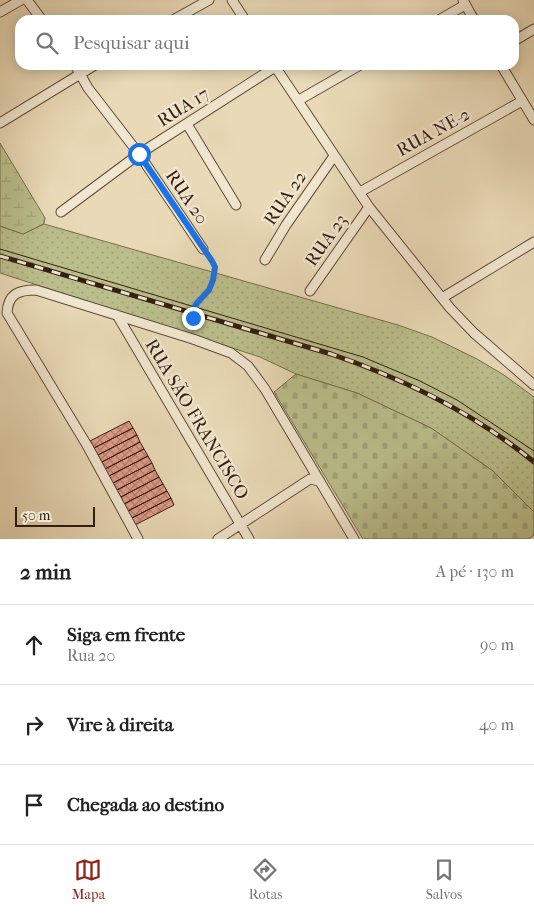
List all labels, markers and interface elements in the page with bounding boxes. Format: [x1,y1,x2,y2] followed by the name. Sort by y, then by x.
[15,15,519,70] search box
[33,29,61,57] icon: search
[73,32,190,54] text: Pesquisar aqui
[154,83,213,131] street label: RUA 17
[393,104,474,161] street label: RUA NE-2
[128,143,151,166] route start
[161,166,212,228] street label: RUA 20
[260,167,311,229] street label: RUA 22
[301,210,352,270] street label: RUA 23
[182,307,205,330] route end
[140,335,254,503] street label: RUA SÃO FRANCISCO
[15,504,95,527] scale bar
[22,507,50,524] text: 50 m
[20,560,71,584] text: 2 min
[436,562,514,581] text: A pé · 130 m
[67,624,185,646] text: Siga em frente
[20,631,48,659] icon: ahead
[480,635,514,654] text: 90 m
[67,646,115,665] text: Rua 20
[20,711,48,739] icon: right
[67,714,174,736] text: Vire à direita
[479,715,514,734] text: 40 m
[20,791,48,819] icon: arrive
[67,794,224,816] text: Chegada ao destino
[72,856,105,903] tab: Mapa
[249,856,282,903] tab: Rotas
[426,856,462,903] tab: Salvos

